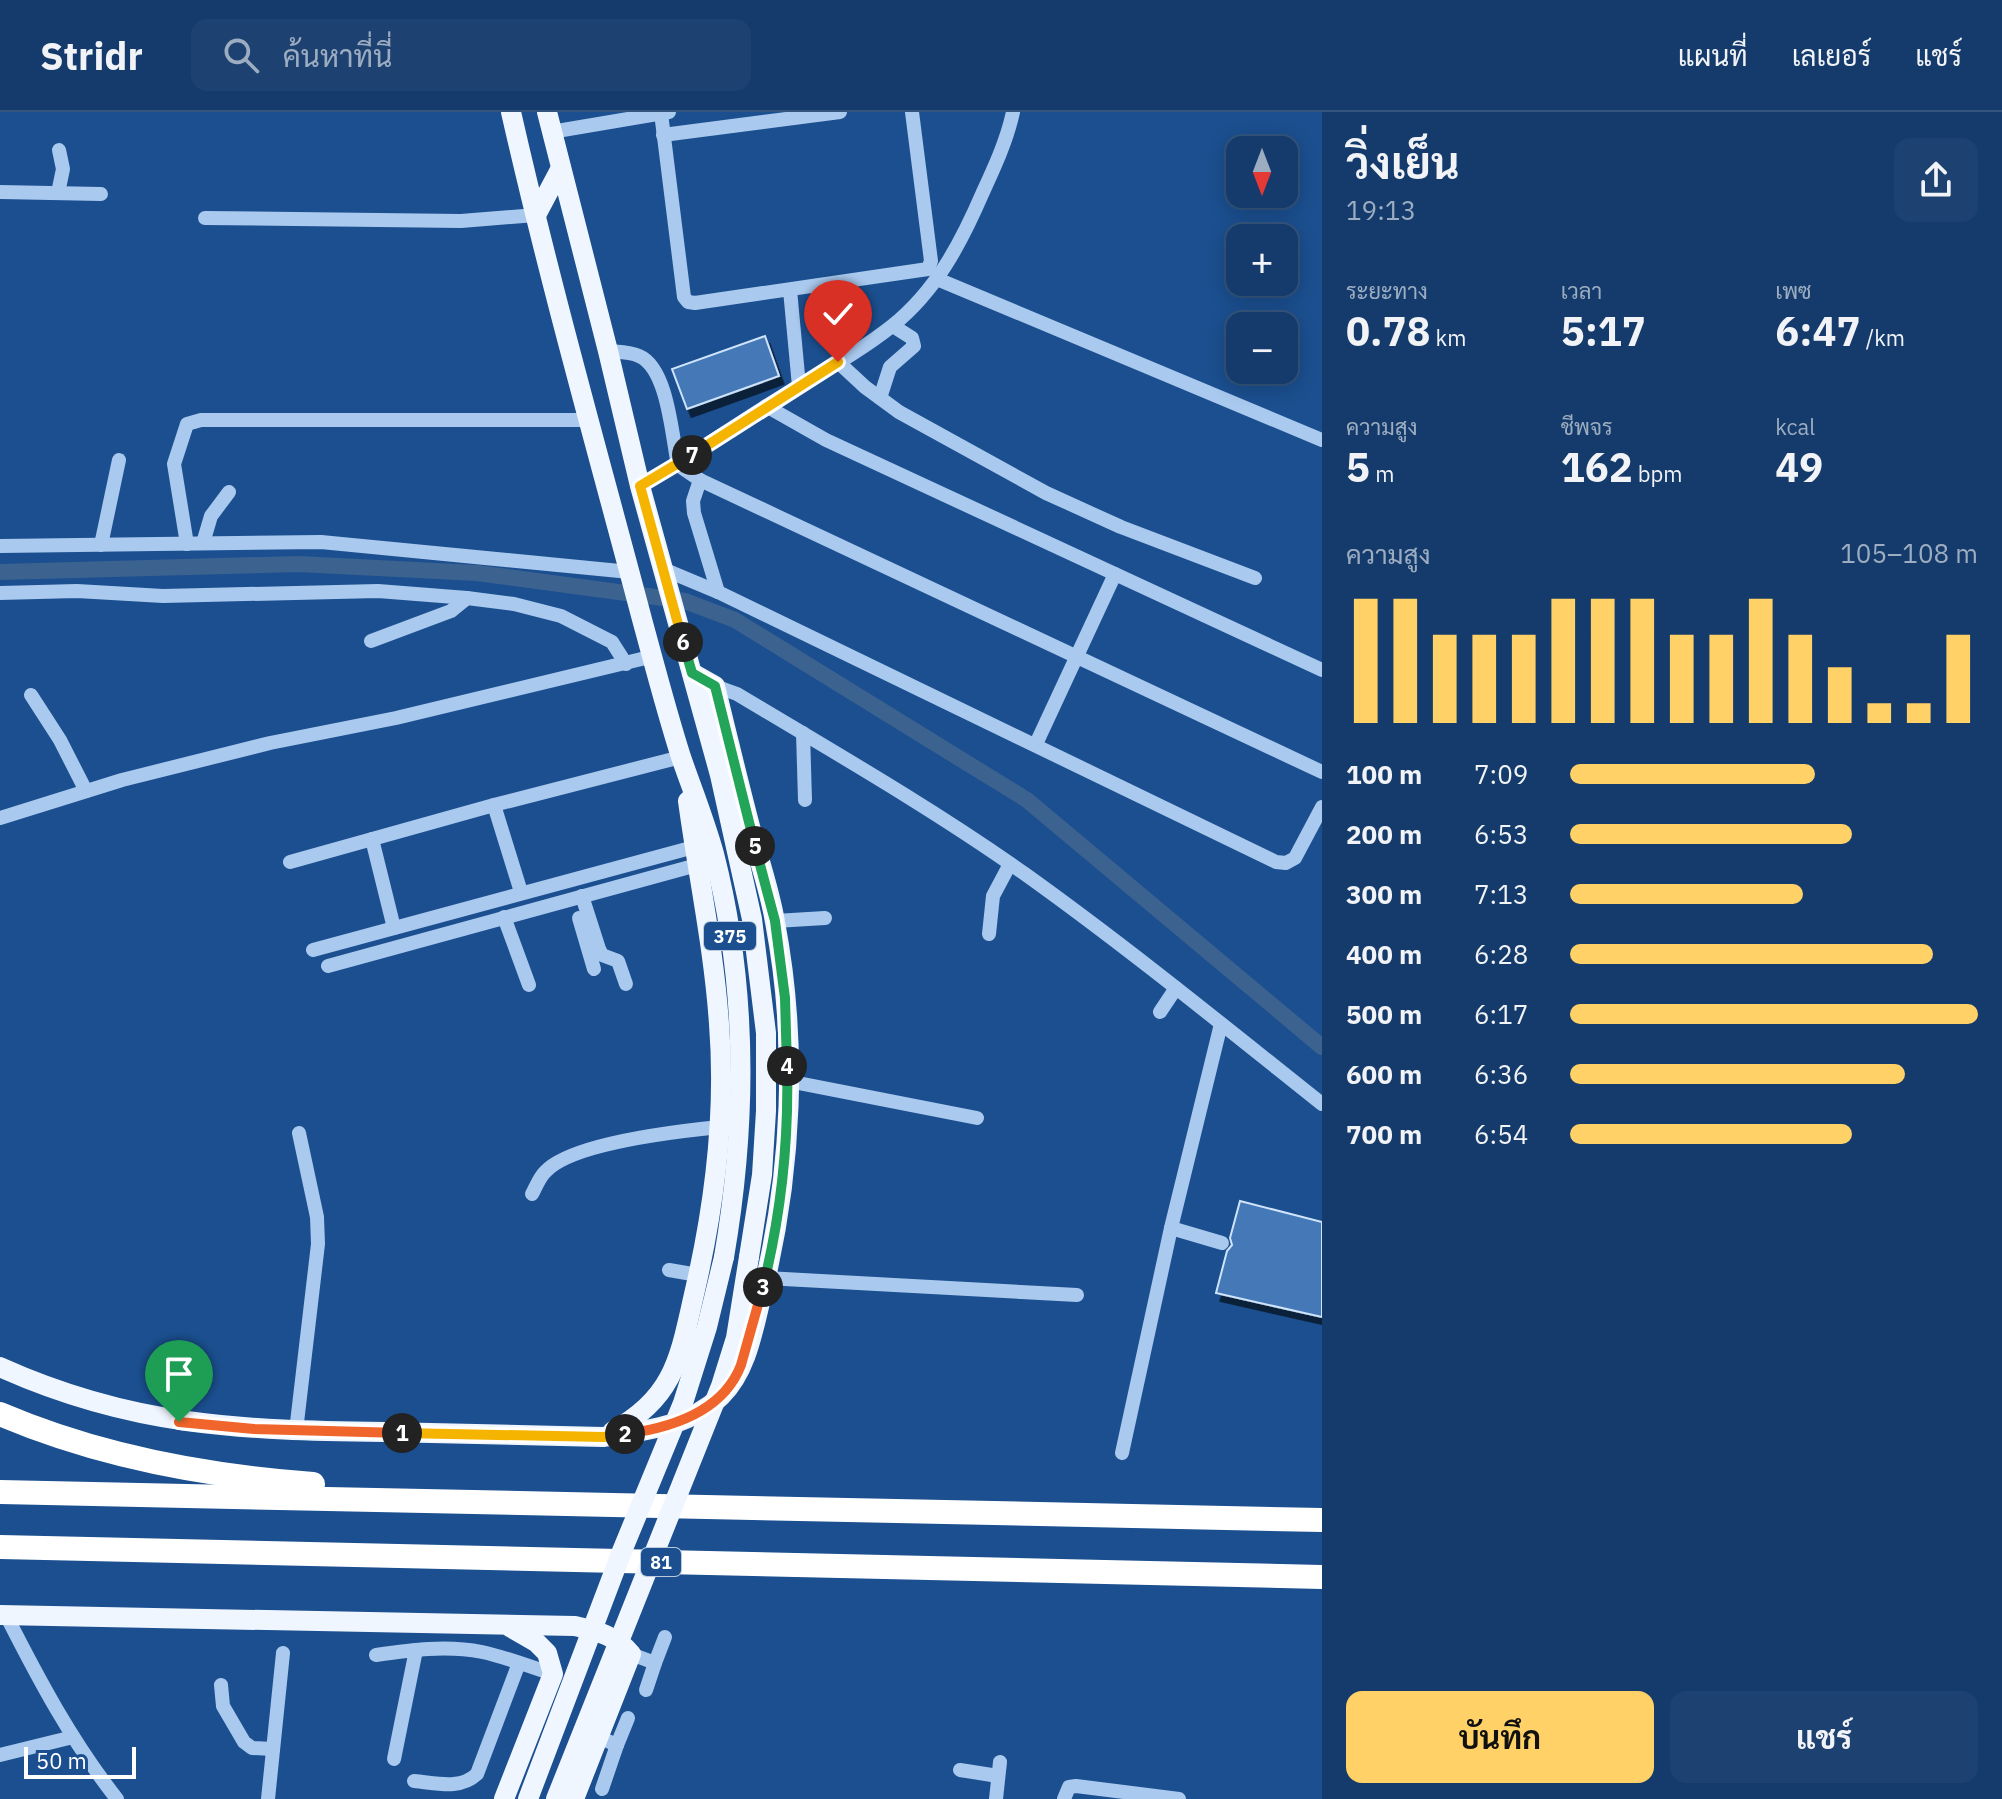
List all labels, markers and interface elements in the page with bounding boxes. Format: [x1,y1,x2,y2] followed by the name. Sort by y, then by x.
[191,19,751,91] search box
[40,31,143,80] text: Stridr
[219,33,263,77] icon: search
[283,36,392,75] text: ค้นหาที่นี่
[1678,37,1748,74] text: แผนที่
[1792,37,1871,74] text: เลเยอร์
[1915,37,1962,74] text: แชร์
[1346,134,1460,191] text: วิ่งเย็น
[1226,136,1298,208] north arrow
[1226,136,1298,384] map controls
[1894,138,1978,222] button: share
[1346,193,1416,227] text: 19:13
[1226,224,1298,296] button: +
[1346,276,1428,305] text: ระยะทาง
[1561,276,1602,305] text: เวลา
[1775,276,1812,305] text: เพซ
[804,280,872,362] pin
[816,292,860,336] icon: check
[1346,305,1430,357] text: 0.78
[1561,305,1646,357] text: 5:17
[1775,305,1861,357] text: 6:47
[1226,312,1298,384] button: −
[1430,323,1466,352] text: km
[1861,323,1905,352] text: /km
[1346,412,1417,441] text: ความสูง
[1561,412,1613,441] text: ชีพจร
[1775,412,1815,441] text: kcal
[672,435,712,475] pin: 7
[685,440,699,469] text: 7
[1346,441,1370,493] text: 5
[1561,441,1633,493] text: 162
[1775,441,1823,493] text: 49
[1370,459,1394,488] text: m
[1633,459,1683,488] text: bpm
[1840,536,1978,570] text: 105–108 m
[1346,537,1430,571] text: ความสูง
[663,622,703,662] pin: 6
[676,627,690,656] text: 6
[1346,757,1422,791] text: 100 m
[1474,757,1528,791] text: 7:09
[1346,817,1422,851] text: 200 m
[1474,817,1528,851] text: 6:53
[735,826,775,866] pin: 5
[748,831,762,860] text: 5
[1346,877,1422,911] text: 300 m
[1474,877,1528,911] text: 7:13
[704,922,756,950] road number: 375
[1346,937,1422,971] text: 400 m
[1474,937,1528,971] text: 6:28
[1346,997,1422,1031] text: 500 m
[1474,997,1528,1031] text: 6:17
[767,1046,807,1086] pin: 4
[780,1051,794,1080] text: 4
[1346,1057,1422,1091] text: 600 m
[1474,1057,1528,1091] text: 6:36
[1346,1117,1422,1151] text: 700 m
[1474,1117,1528,1151] text: 6:54
[743,1267,783,1307] pin: 3
[756,1272,770,1301] text: 3
[145,1340,213,1422] pin
[157,1352,201,1396] icon: arrive
[382,1413,422,1453] pin: 1
[605,1414,645,1454] pin: 2
[395,1418,409,1447] text: 1
[618,1419,632,1448] text: 2
[641,1548,681,1576] road number: 81
[1346,1691,1654,1783] button: บันทึก
[1670,1691,1978,1783] button: แชร์
[24,1743,136,1779] scale bar
[36,1746,87,1775] text: 50 m

